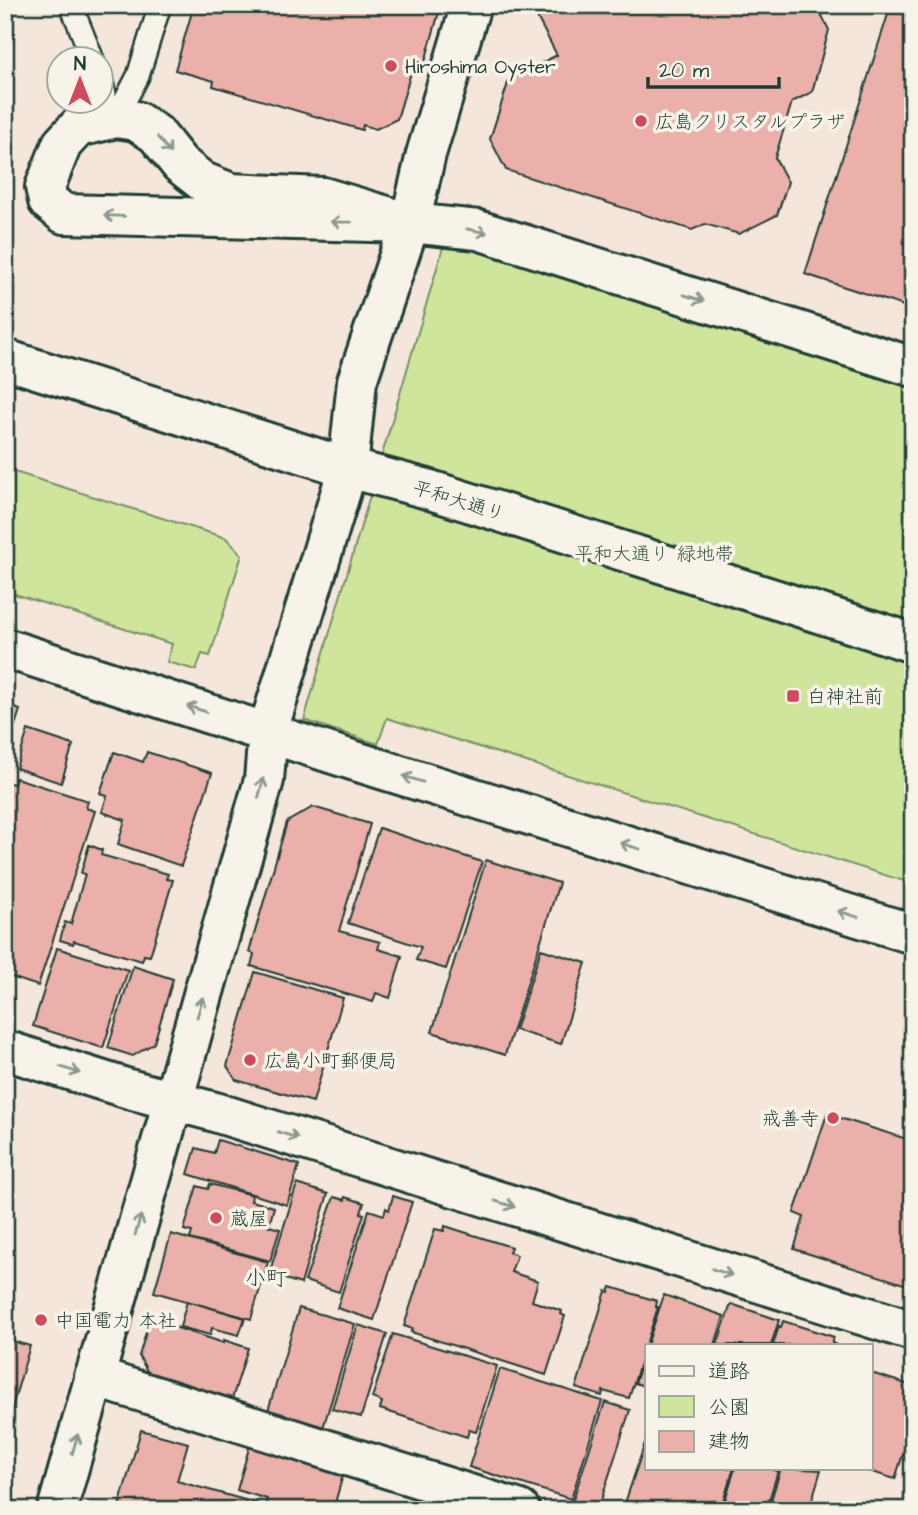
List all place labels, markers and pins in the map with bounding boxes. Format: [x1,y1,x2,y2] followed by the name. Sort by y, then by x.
[405,54,556,82] place label: Hiroshima Oyster
[383,58,399,74] marker: Hiroshima Oyster
[655,109,845,136] place label: 広島クリスタルプラザ
[633,113,649,129] marker: 広島クリスタルプラザ
[807,684,883,711] place label: 白神社前
[785,688,801,704] marker: 白神社前
[264,1048,397,1075] place label: 広島小町郵便局
[242,1052,258,1068] marker: 広島小町郵便局
[762,1106,819,1133] place label: 戒善寺
[825,1110,841,1126] marker: 戒善寺
[230,1206,268,1233] place label: 蔵屋
[208,1210,224,1226] marker: 蔵屋
[55,1308,177,1335] place label: 中国電力 本社
[33,1312,49,1328] marker: 中国電力 本社

